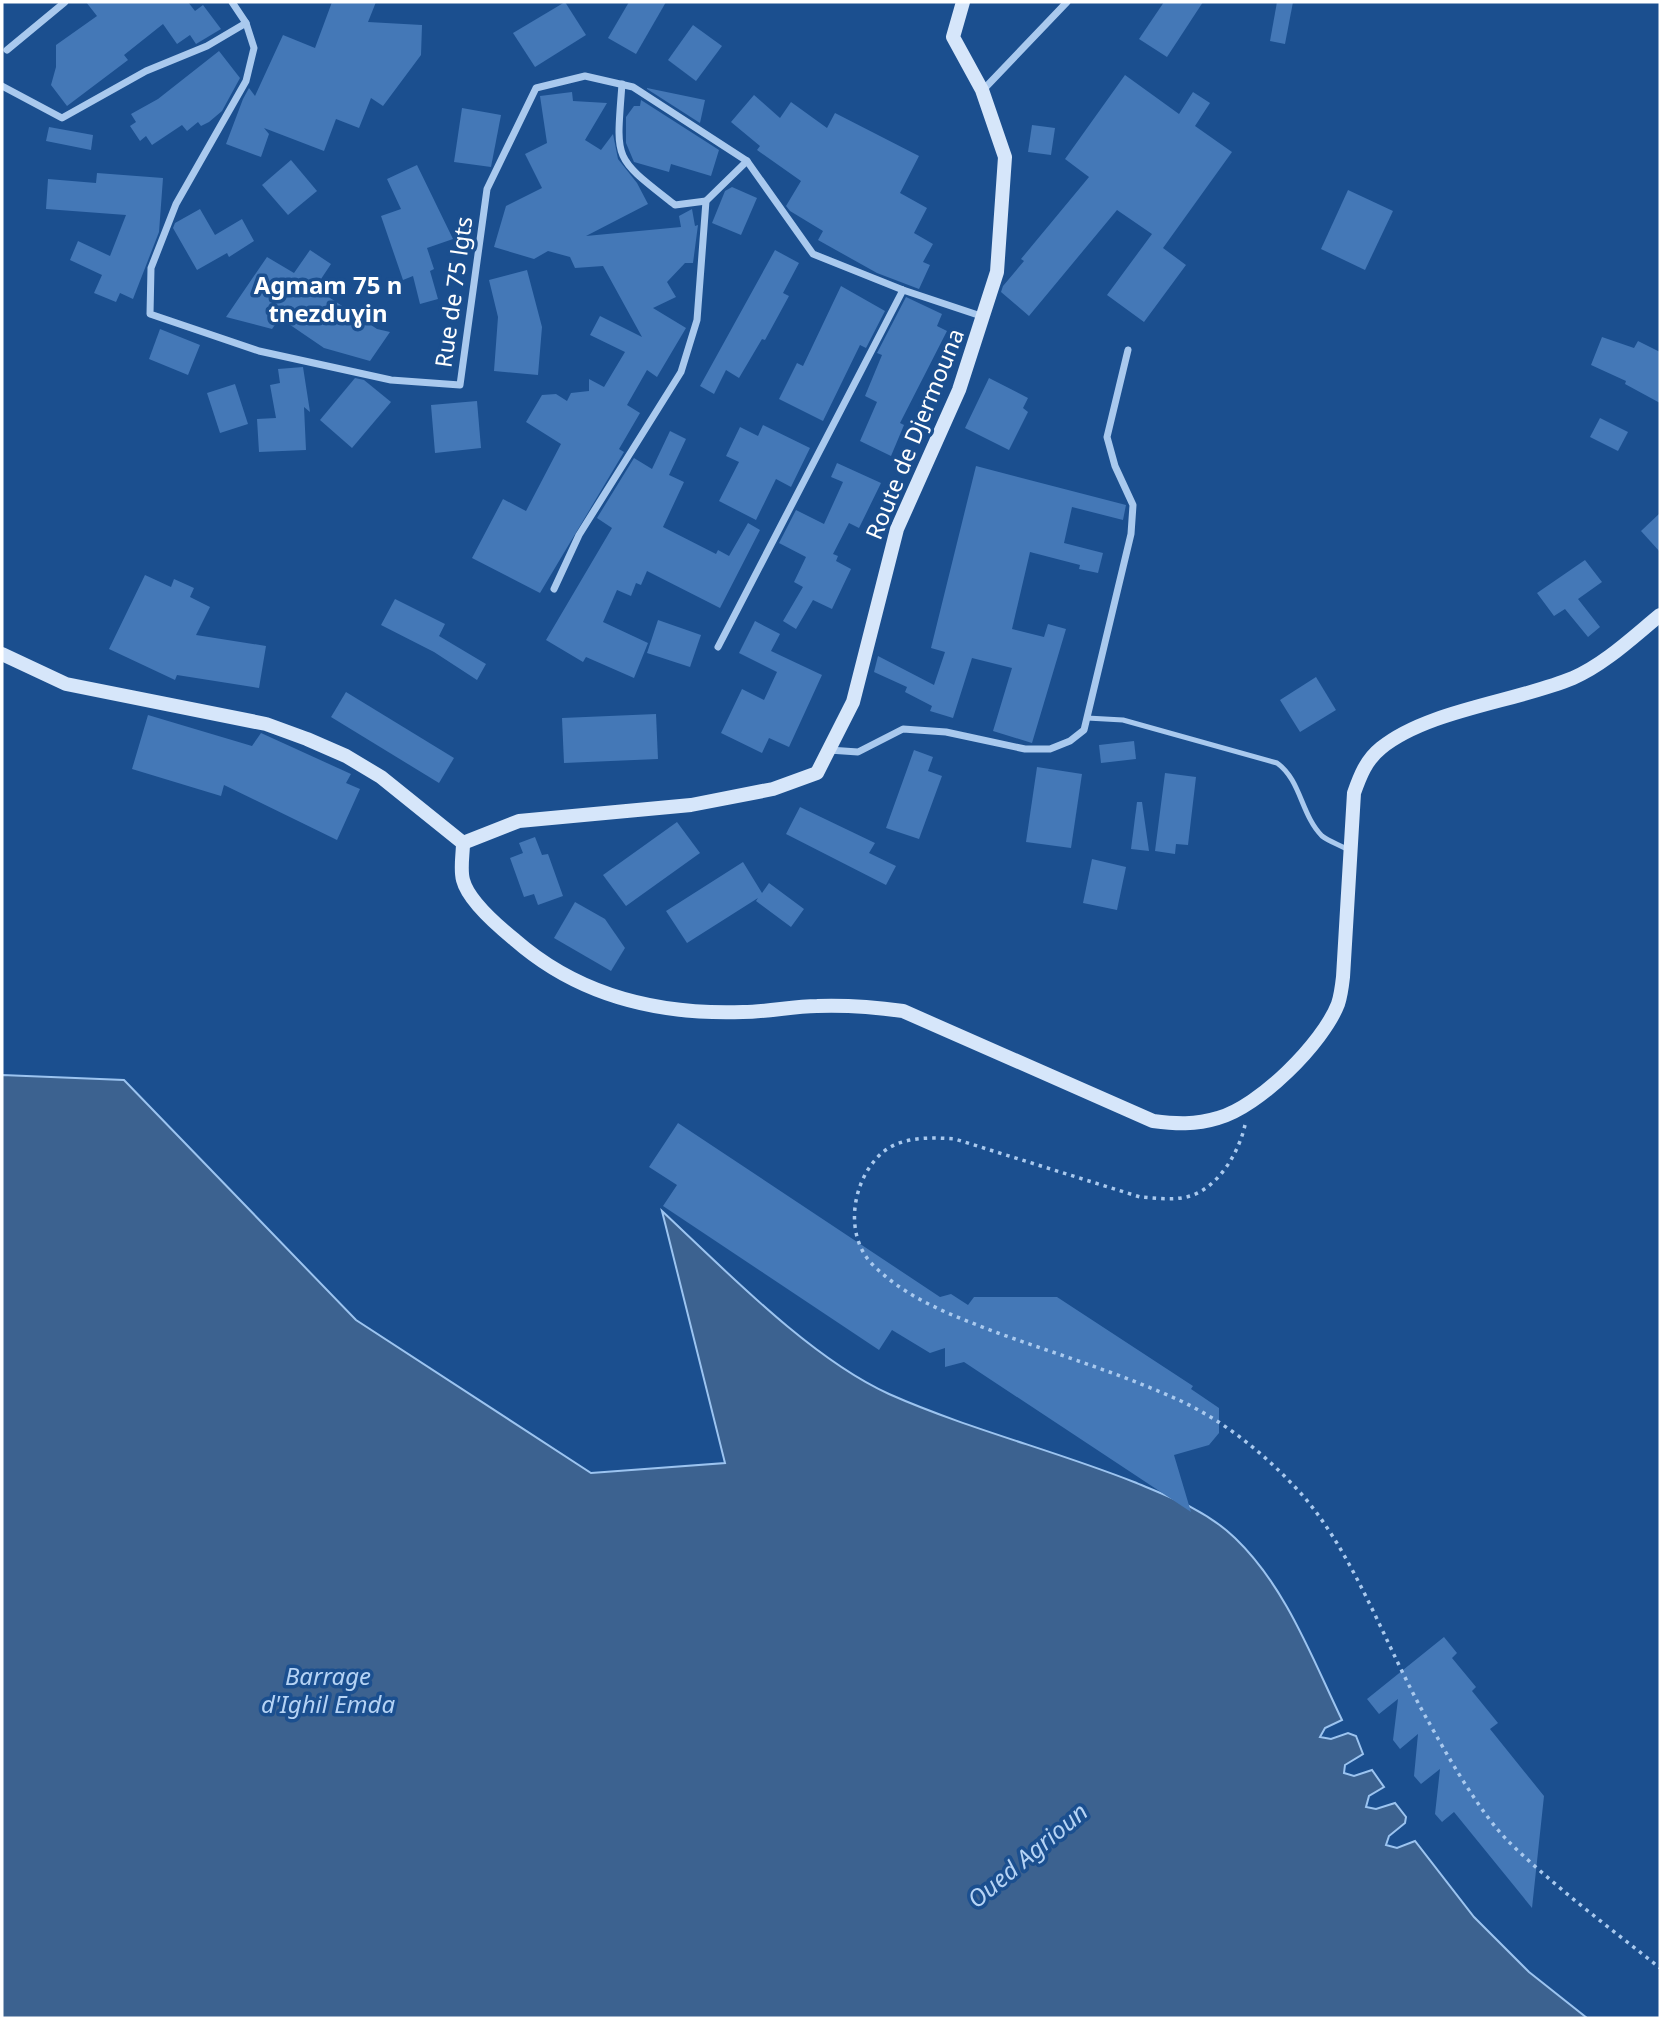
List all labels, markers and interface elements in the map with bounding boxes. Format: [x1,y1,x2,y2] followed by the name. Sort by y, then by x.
[427,214,479,369] street label: Rue de 75 lgts
[254,268,402,329] district label: Agmam 75 n tnezduɣin
[857,323,971,544] street label: Route de Djermouna
[261,1659,395,1720] water label: Barrage d'Ighil Emda
[960,1795,1094,1915] water label: Oued Agrioun

